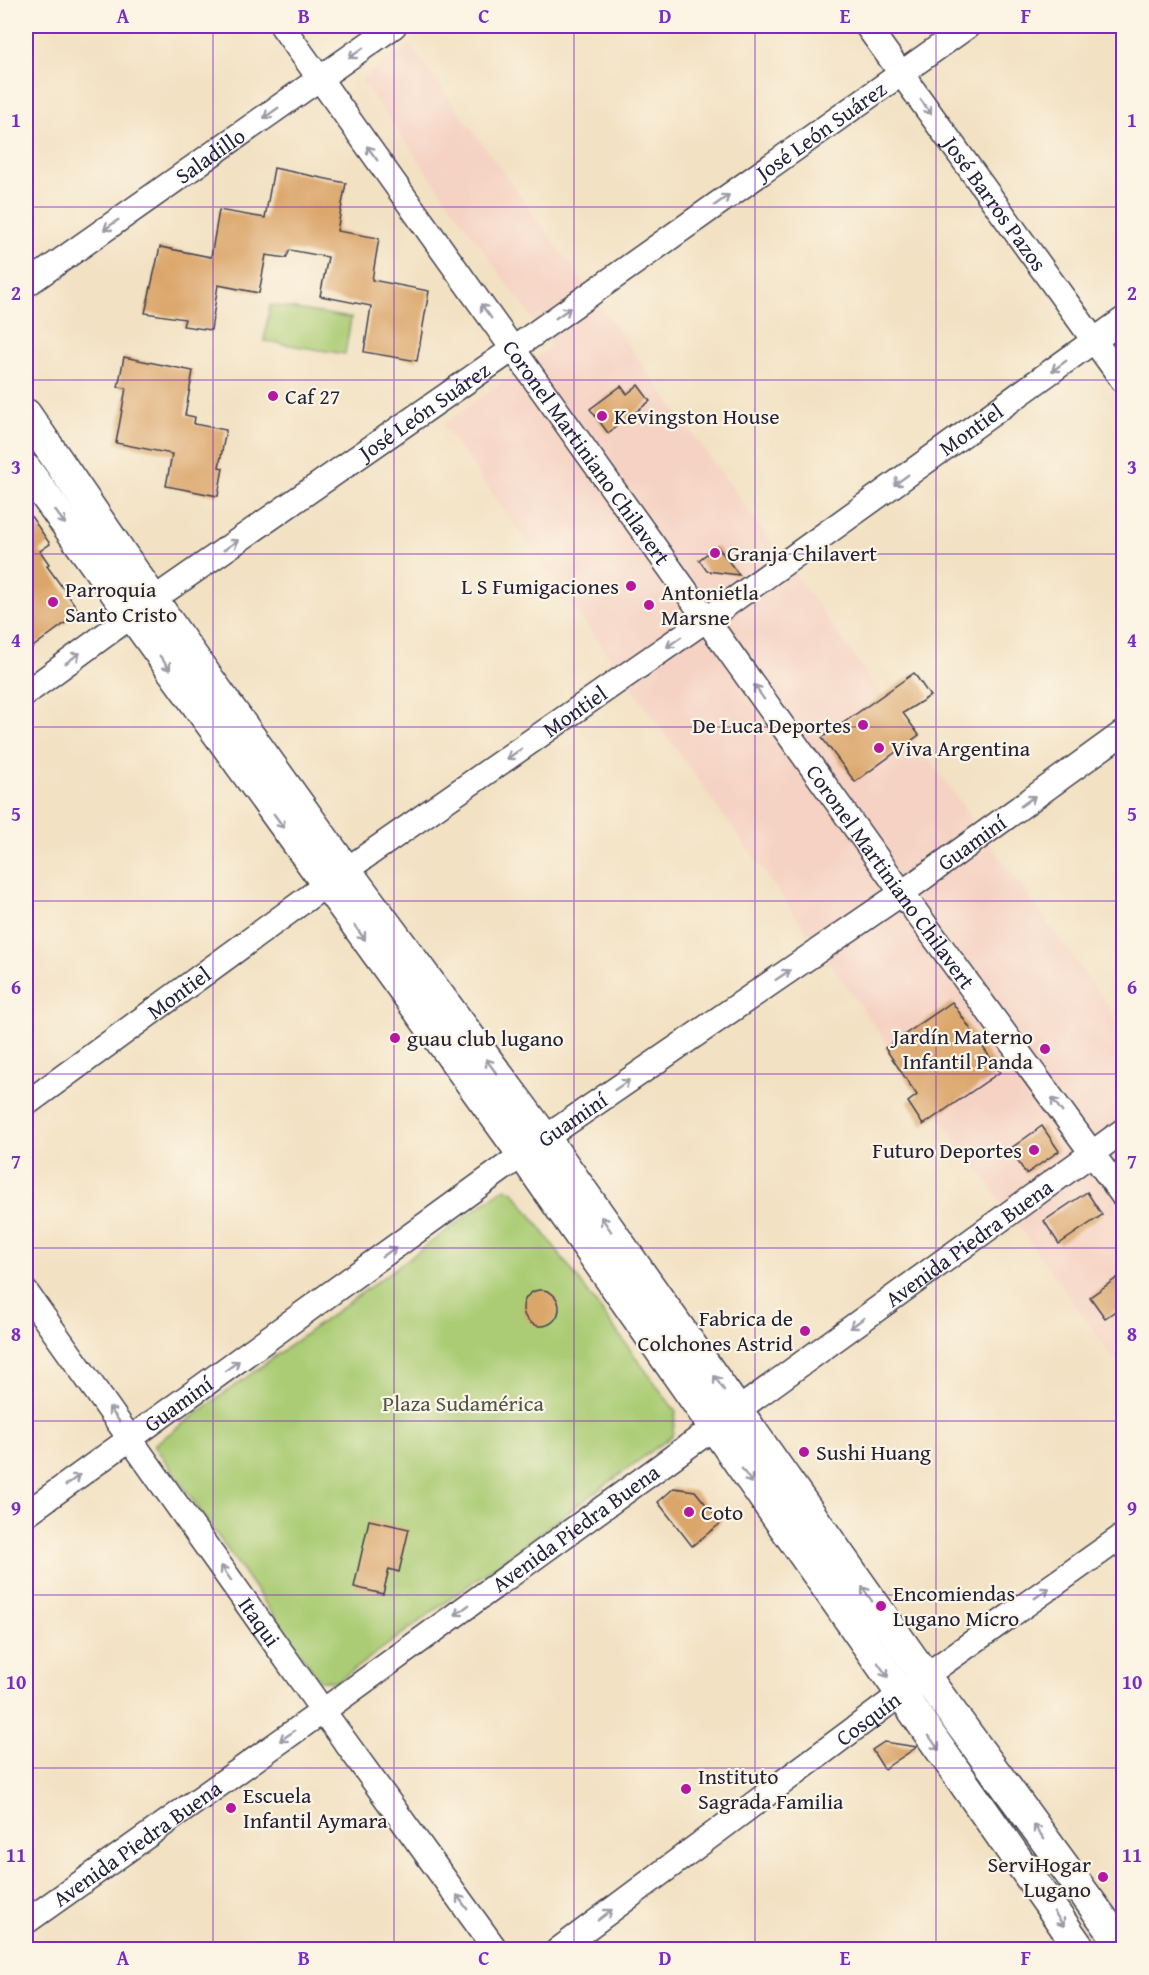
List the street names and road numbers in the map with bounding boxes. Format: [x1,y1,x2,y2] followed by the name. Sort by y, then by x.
[747,73,893,190] street label: José León Suárez
[168,120,252,191] street label: Saladillo
[934,127,1055,278] street label: José Barros Pazos
[495,333,679,572] street label: Coronel Martiniano Chilavert
[350,354,497,470] street label: José León Suárez
[932,395,1009,463] street label: Montiel
[536,677,613,745] street label: Montiel
[799,758,983,996] street label: Coronel Martiniano Chilavert
[931,806,1013,878] street label: Guaminí
[140,958,217,1027] street label: Montiel
[531,1084,614,1155] street label: Guaminí
[878,1171,1060,1314] street label: Avenida Piedra Buena
[137,1367,220,1440] street label: Guaminí
[485,1456,666,1600] street label: Avenida Piedra Buena
[231,1590,288,1653] street label: Itaqui
[829,1683,908,1753] street label: Cosquín
[46,1772,228,1914] street label: Avenida Piedra Buena

